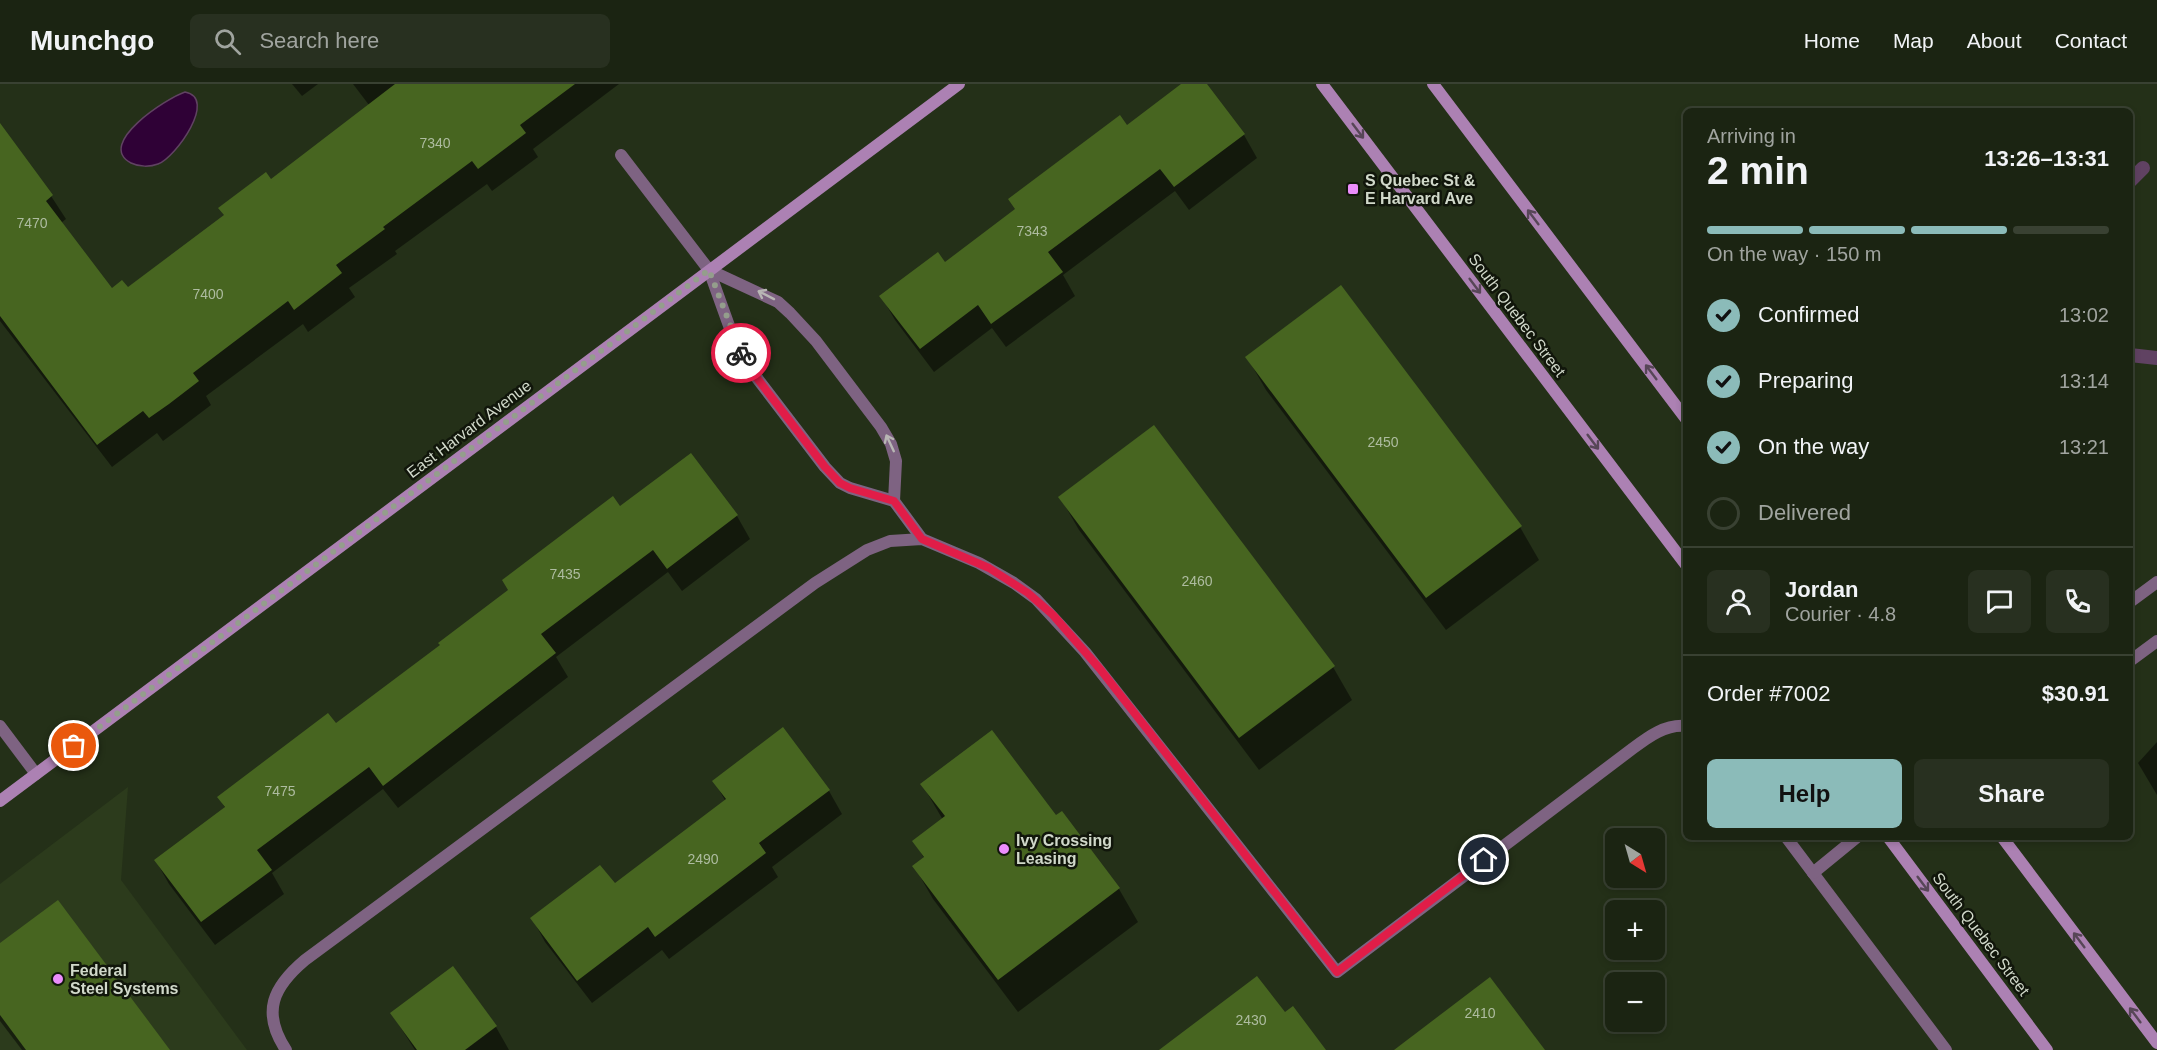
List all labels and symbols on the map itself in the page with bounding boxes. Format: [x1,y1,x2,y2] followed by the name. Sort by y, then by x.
[1351,122,1364,138] one-way arrow
[419,135,451,151] house number: 7340
[1365,172,1476,207] place label: S Quebec St & E Harvard Ave
[1346,182,1360,196] marker: S Quebec St & E Harvard Ave
[1527,209,1539,225] one-way arrow
[16,215,48,231] house number: 7470
[1016,223,1048,239] house number: 7343
[1465,250,1569,380] street label: South Quebec Street
[1469,278,1482,294] one-way arrow
[192,286,224,302] house number: 7400
[757,289,775,301] one-way arrow
[711,323,771,383] courier
[1644,365,1657,381] one-way arrow
[404,377,534,481] street label: East Harvard Avenue
[1586,433,1599,449] one-way arrow
[1367,434,1399,450] house number: 2450
[883,435,895,453] one-way arrow
[549,566,581,582] house number: 7435
[1181,573,1213,589] house number: 2460
[48,720,99,771] pin
[264,783,296,799] house number: 7475
[1605,828,1665,888] north arrow
[1016,832,1112,867] place label: Ivy Crossing Leasing
[1458,834,1509,885] pin
[997,842,1011,856] marker: Ivy Crossing Leasing
[687,851,719,867] house number: 2490
[1929,869,2033,999] street label: South Quebec Street
[1917,876,1930,892] one-way arrow
[2072,932,2085,948] one-way arrow
[70,962,179,997] place label: Federal Steel Systems
[51,972,65,986] marker: Federal Steel Systems
[1464,1005,1496,1021] house number: 2410
[2129,1007,2142,1023] one-way arrow
[1235,1012,1267,1028] house number: 2430

